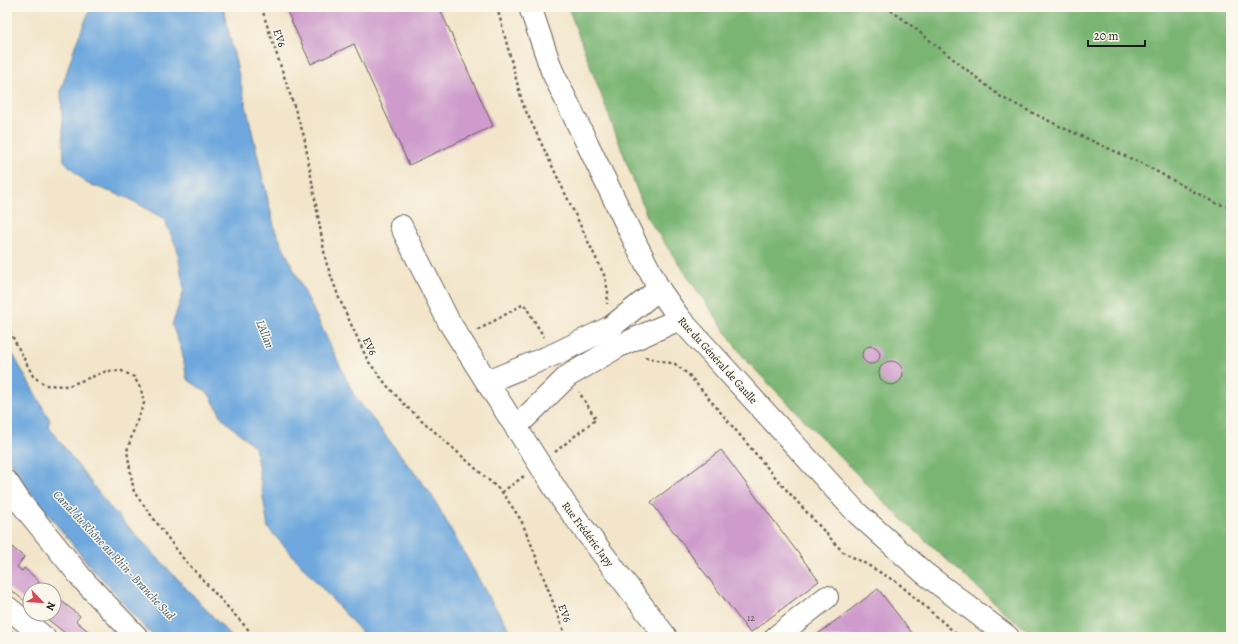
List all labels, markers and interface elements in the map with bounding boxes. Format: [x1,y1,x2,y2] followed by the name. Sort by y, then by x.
[1088,22,1145,48] scale bar
[270,27,289,49] street label: EV6
[1094,28,1118,44] text: 20 m
[675,314,761,407] street label: Rue du Général de Gaulle
[252,317,278,351] water label: L'Allan
[359,335,380,358] street label: EV6
[50,487,179,624] water label: Canal du Rhône au Rhin - Branche Sud
[558,499,617,570] street label: Rue Frédéric Japy
[22,582,62,622] north arrow
[42,599,59,613] text: N
[554,602,575,624] street label: EV6
[747,612,755,624] house number: 12

